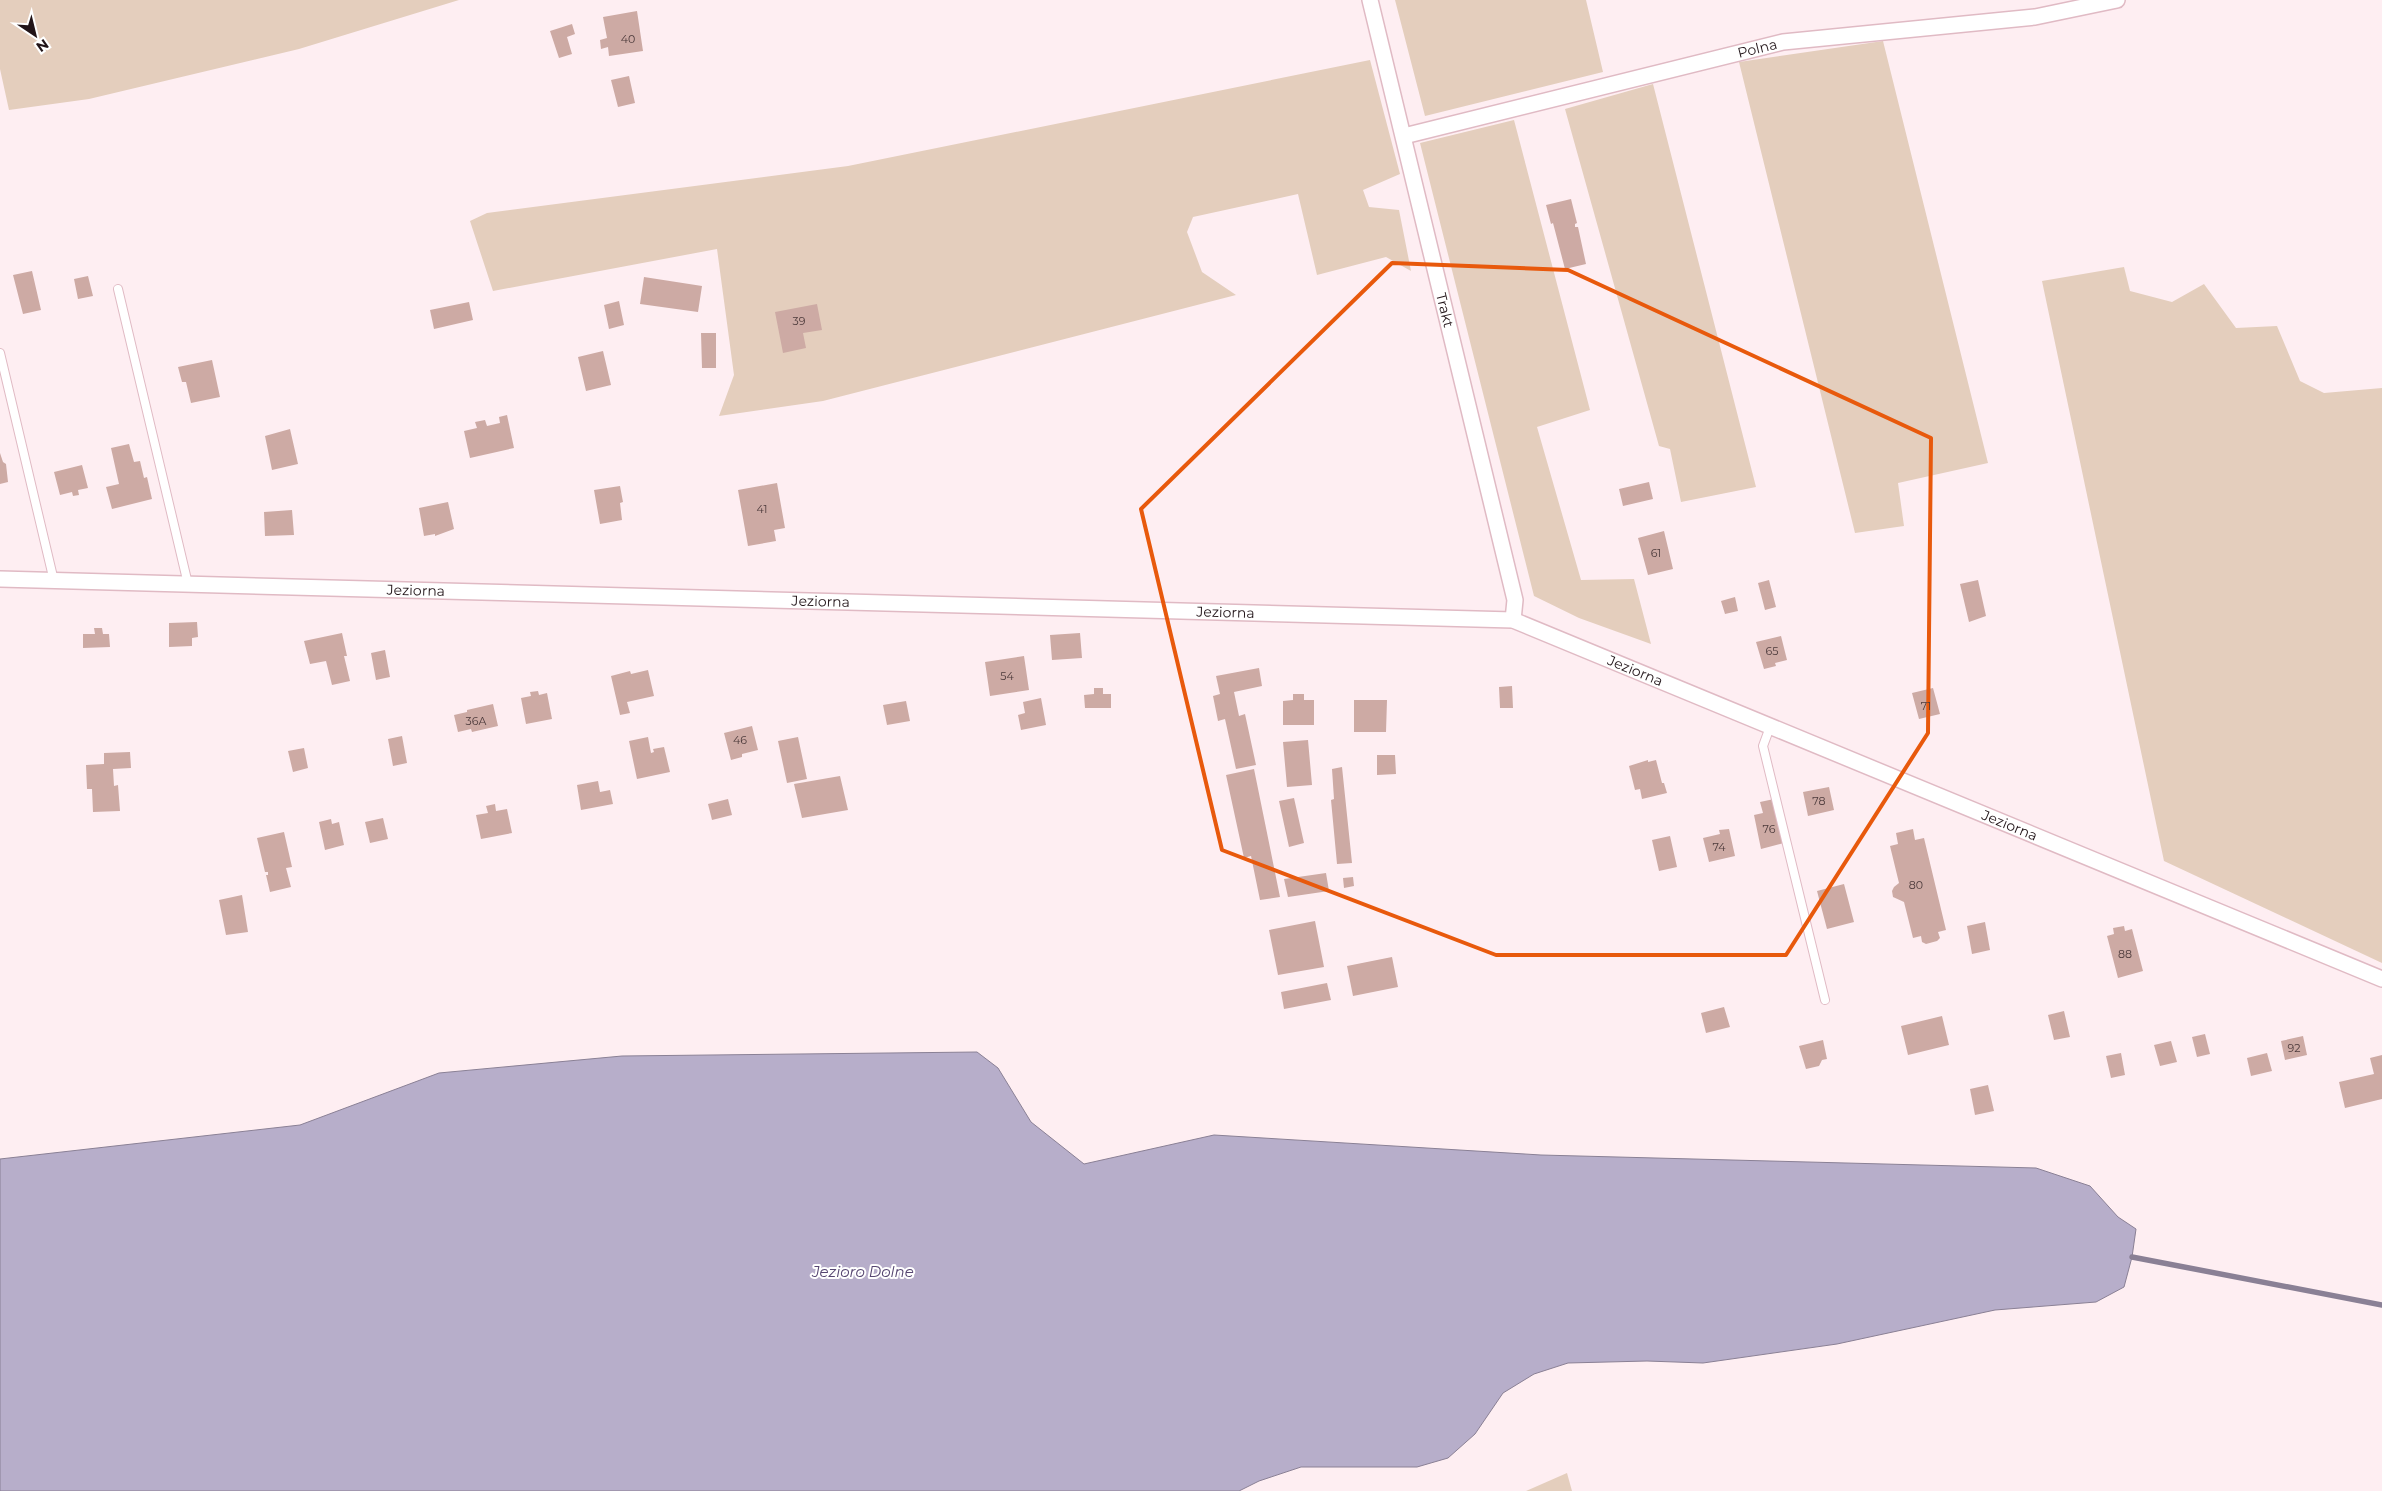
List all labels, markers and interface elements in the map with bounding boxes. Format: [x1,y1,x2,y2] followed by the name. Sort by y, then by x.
[10,10,60,60] north arrow
[621,32,635,46] house number: 40
[33,35,52,56] text: N
[1736,35,1779,62] street label: Polna
[1432,291,1458,330] street label: Trakt
[793,314,806,328] house number: 39
[757,502,767,516] house number: 41
[1651,546,1661,560] house number: 61
[385,580,445,600] street label: Jeziorna
[790,591,850,611] street label: Jeziorna
[1195,602,1255,622] street label: Jeziorna
[1766,644,1778,658] house number: 65
[1604,651,1666,690] street label: Jeziorna
[1000,669,1014,683] house number: 54
[1921,699,1931,713] house number: 71
[466,714,487,728] house number: 36A
[733,733,747,747] house number: 46
[1812,794,1826,808] house number: 78
[1978,805,2040,845] street label: Jeziorna
[1763,822,1776,836] house number: 76
[1712,840,1726,854] house number: 74
[1909,878,1923,892] house number: 80
[2118,947,2132,961] house number: 88
[2288,1041,2300,1055] house number: 92
[811,1262,914,1281] water label: Jezioro Dolne

